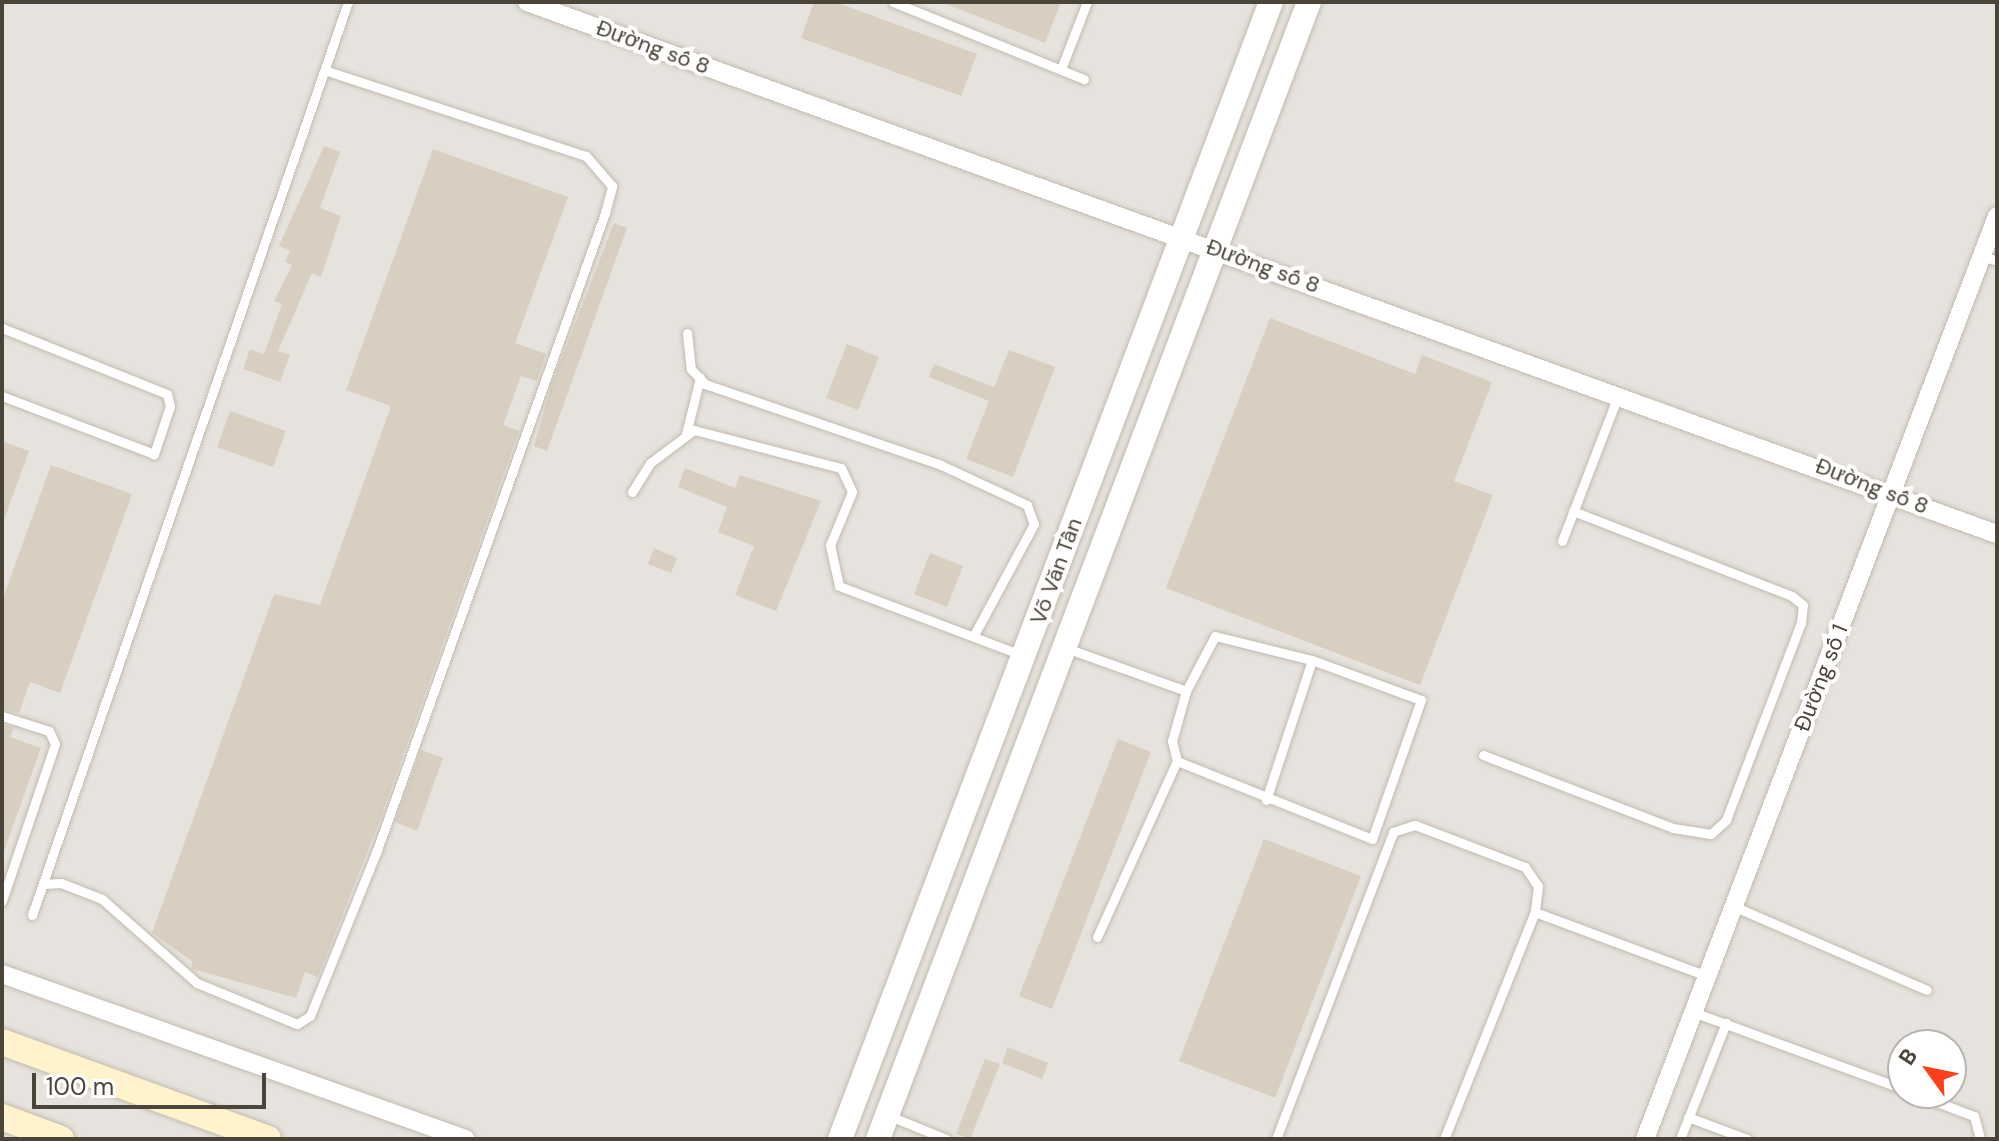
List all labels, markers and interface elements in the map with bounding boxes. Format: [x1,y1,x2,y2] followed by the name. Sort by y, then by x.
[593,14,713,80] street label: Đường số 8
[1203,233,1323,299] street label: Đường số 8
[1812,452,1932,520] street label: Đường số 8
[1025,514,1087,628] street label: Võ Văn Tần
[1789,621,1853,735] street label: Đường số 1
[1887,1029,1967,1109] north arrow
[1892,1043,1924,1071] text: B
[36,1057,270,1107] scale bar
[46,1071,114,1102] text: 100 m

